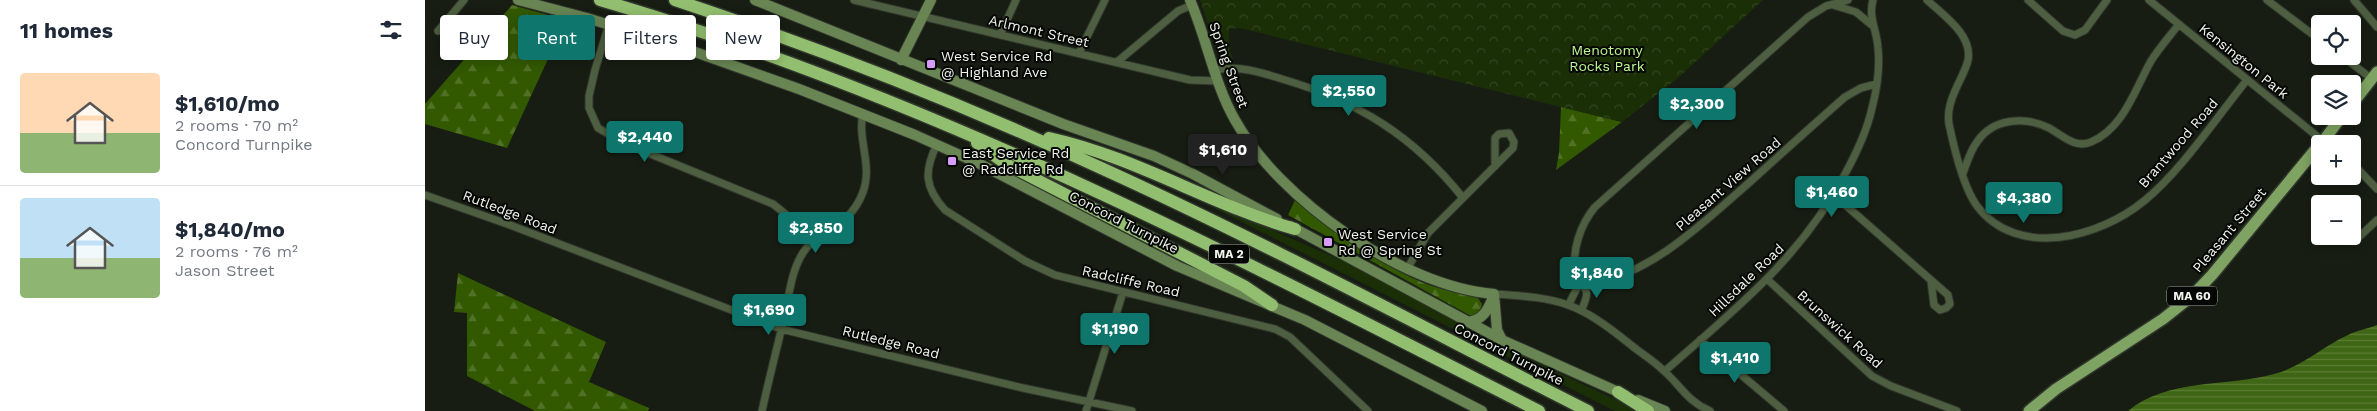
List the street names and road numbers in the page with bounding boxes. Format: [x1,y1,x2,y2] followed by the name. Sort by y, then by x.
[987,12,1091,50] street label: Arlmont Street
[1206,20,1252,110] street label: Spring Street
[2196,20,2292,102] street label: Kensington Park
[2135,95,2221,191] street label: Brantwood Road
[1672,134,1784,234] street label: Pleasant View Road
[2189,184,2269,276] street label: Pleasant Street
[461,187,559,237] street label: Rutledge Road
[1067,188,1181,256] street label: Concord Turnpike
[1705,240,1787,320] street label: Hillsdale Road
[1209,244,1249,264] road number: MA 2
[1081,262,1181,300] street label: Radcliffe Road
[2167,286,2217,306] road number: MA 60
[1794,287,1886,371] street label: Brunswick Road
[1452,320,1566,388] street label: Concord Turnpike
[841,322,941,362] street label: Rutledge Road

